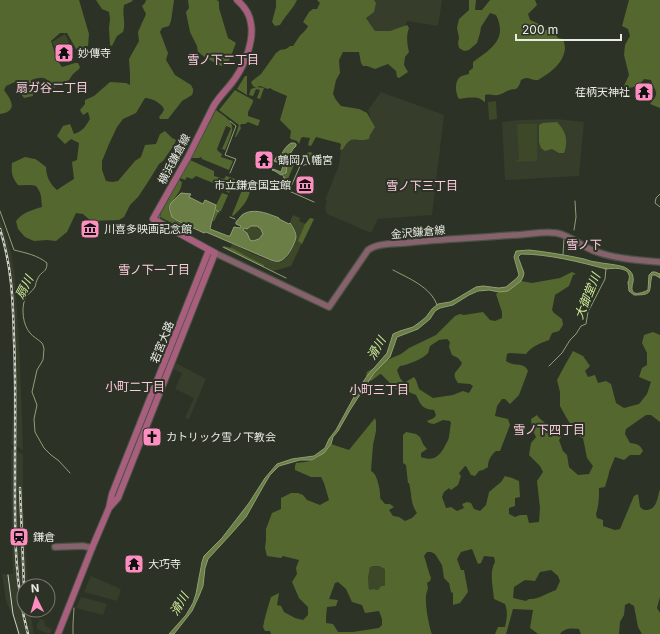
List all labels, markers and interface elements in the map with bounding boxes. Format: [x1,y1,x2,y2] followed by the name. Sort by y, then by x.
[516,16,621,42] scale bar
[522,22,558,37] text: 200 m
[53,42,75,64] temple icon: 妙傳寺
[78,46,111,60] place label: 妙傳寺
[187,52,259,67] district label: 雪ノ下二丁目
[16,80,88,95] district label: 扇ガ谷二丁目
[633,81,655,103] temple icon: 荏柄天神社
[575,85,630,99] place label: 荏柄天神社
[155,131,193,187] street label: 横浜鎌倉線
[253,149,275,171] temple icon: 鶴岡八幡宮
[278,153,333,167] place label: 鶴岡八幡宮
[294,174,316,196] museum icon: 市立鎌倉国宝館
[214,178,291,192] place label: 市立鎌倉国宝館
[386,178,458,193] district label: 雪ノ下三丁目
[79,218,101,240] museum icon: 川喜多映画記念館
[104,222,192,236] place label: 川喜多映画記念館
[390,223,446,241] street label: 金沢鎌倉線
[566,237,602,252] district label: 雪ノ下
[118,262,190,277] district label: 雪ノ下一丁目
[571,269,604,321] water label: 大御堂川
[12,271,37,301] water label: 扇川
[147,319,177,365] street label: 若宮大路
[364,332,389,362] water label: 滑川
[105,379,165,394] district label: 小町二丁目
[349,382,409,397] district label: 小町三丁目
[513,422,585,437] district label: 雪ノ下四丁目
[141,426,163,448] church icon: カトリック雪ノ下教会
[166,430,276,444] place label: カトリック雪ノ下教会
[8,526,30,548] station icon: 鎌倉
[33,530,55,544] place label: 鎌倉
[123,553,145,575] temple icon: 大巧寺
[148,557,181,571] place label: 大巧寺
[16,578,56,618] north arrow
[30,581,40,595] text: N
[166,588,193,618] water label: 滑川

